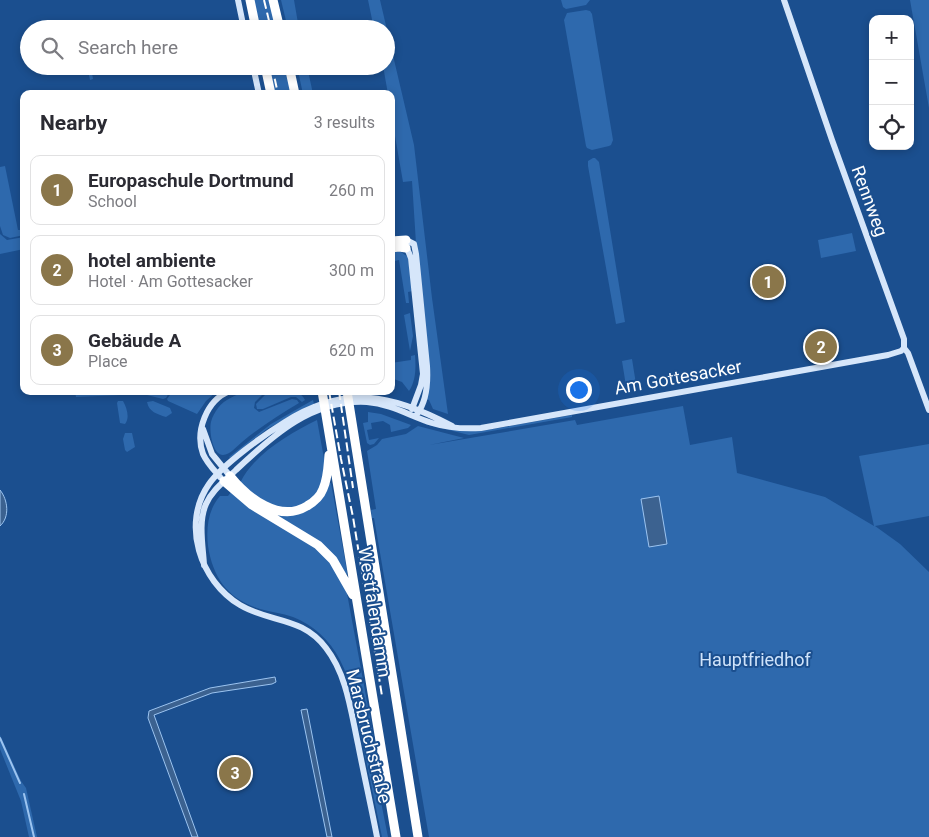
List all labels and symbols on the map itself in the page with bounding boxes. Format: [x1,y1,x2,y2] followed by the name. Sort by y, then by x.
[848,163,892,239] street label: Rennweg
[752,263,784,301] pin: 1
[805,328,837,366] pin: 2
[613,355,743,399] street label: Am Gottesacker
[566,377,592,403] your location
[354,545,396,679] street label: Westfalendamm
[699,649,811,670] park label: Hauptfriedhof
[342,667,396,805] street label: Marsbruchstraße
[219,754,251,792] pin: 3

